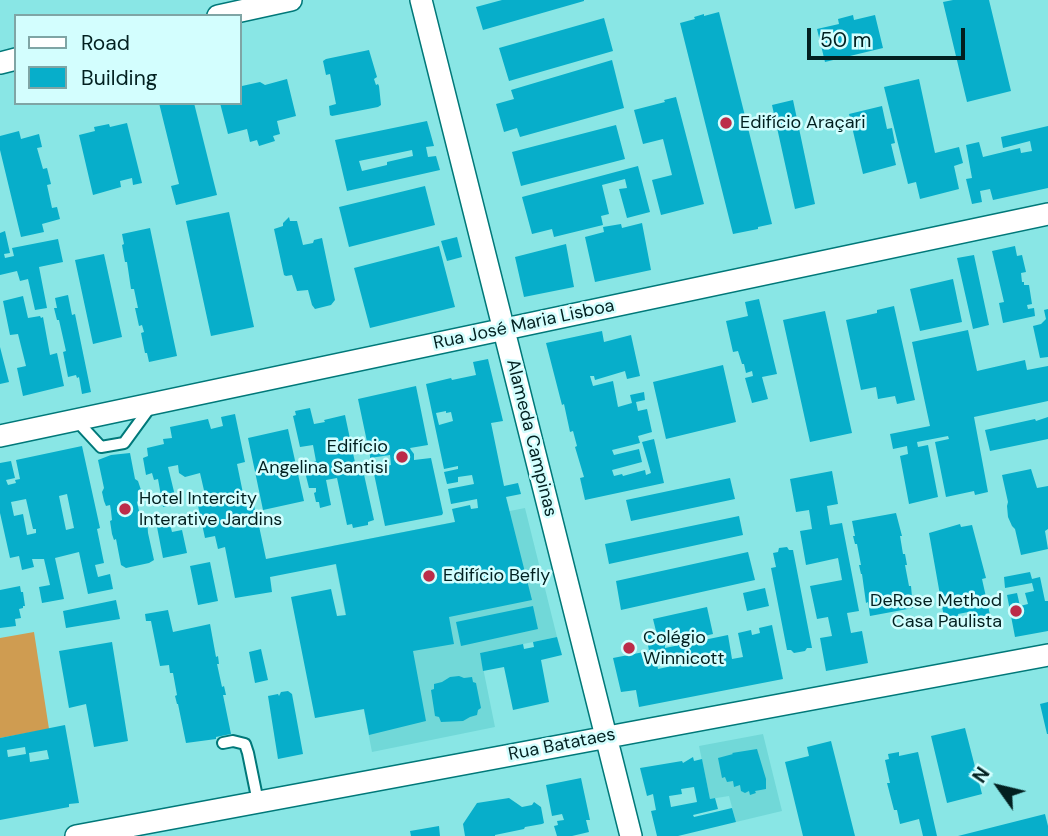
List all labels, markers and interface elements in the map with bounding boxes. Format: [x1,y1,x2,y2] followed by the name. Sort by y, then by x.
[14,14,242,105] legend
[810,14,968,58] scale bar
[820,26,871,54] text: 50 m
[81,29,130,57] text: Road
[81,64,157,92] text: Building
[740,112,865,134] place label: Edifício Araçari
[718,115,734,131] marker: Edifício Araçari
[432,295,616,355] street label: Rua José Maria Lisboa
[501,357,561,519] street label: Alameda Campinas
[257,436,388,478] place label: Edifício Angelina Santisi
[394,449,410,465] marker: Edifício Angelina Santisi
[139,488,282,530] place label: Hotel Intercity Interative Jardins
[117,501,133,517] marker: Hotel Intercity Interative Jardins
[443,565,550,587] place label: Edifício Befly
[421,568,437,584] marker: Edifício Befly
[870,590,1002,632] place label: DeRose Method Casa Paulista
[1008,603,1024,619] marker: DeRose Method Casa Paulista
[643,627,724,670] place label: Colégio Winnicott
[621,640,637,656] marker: Colégio Winnicott
[507,724,617,766] street label: Rua Batataes
[964,752,1034,822] north arrow
[967,762,995,788] text: N

